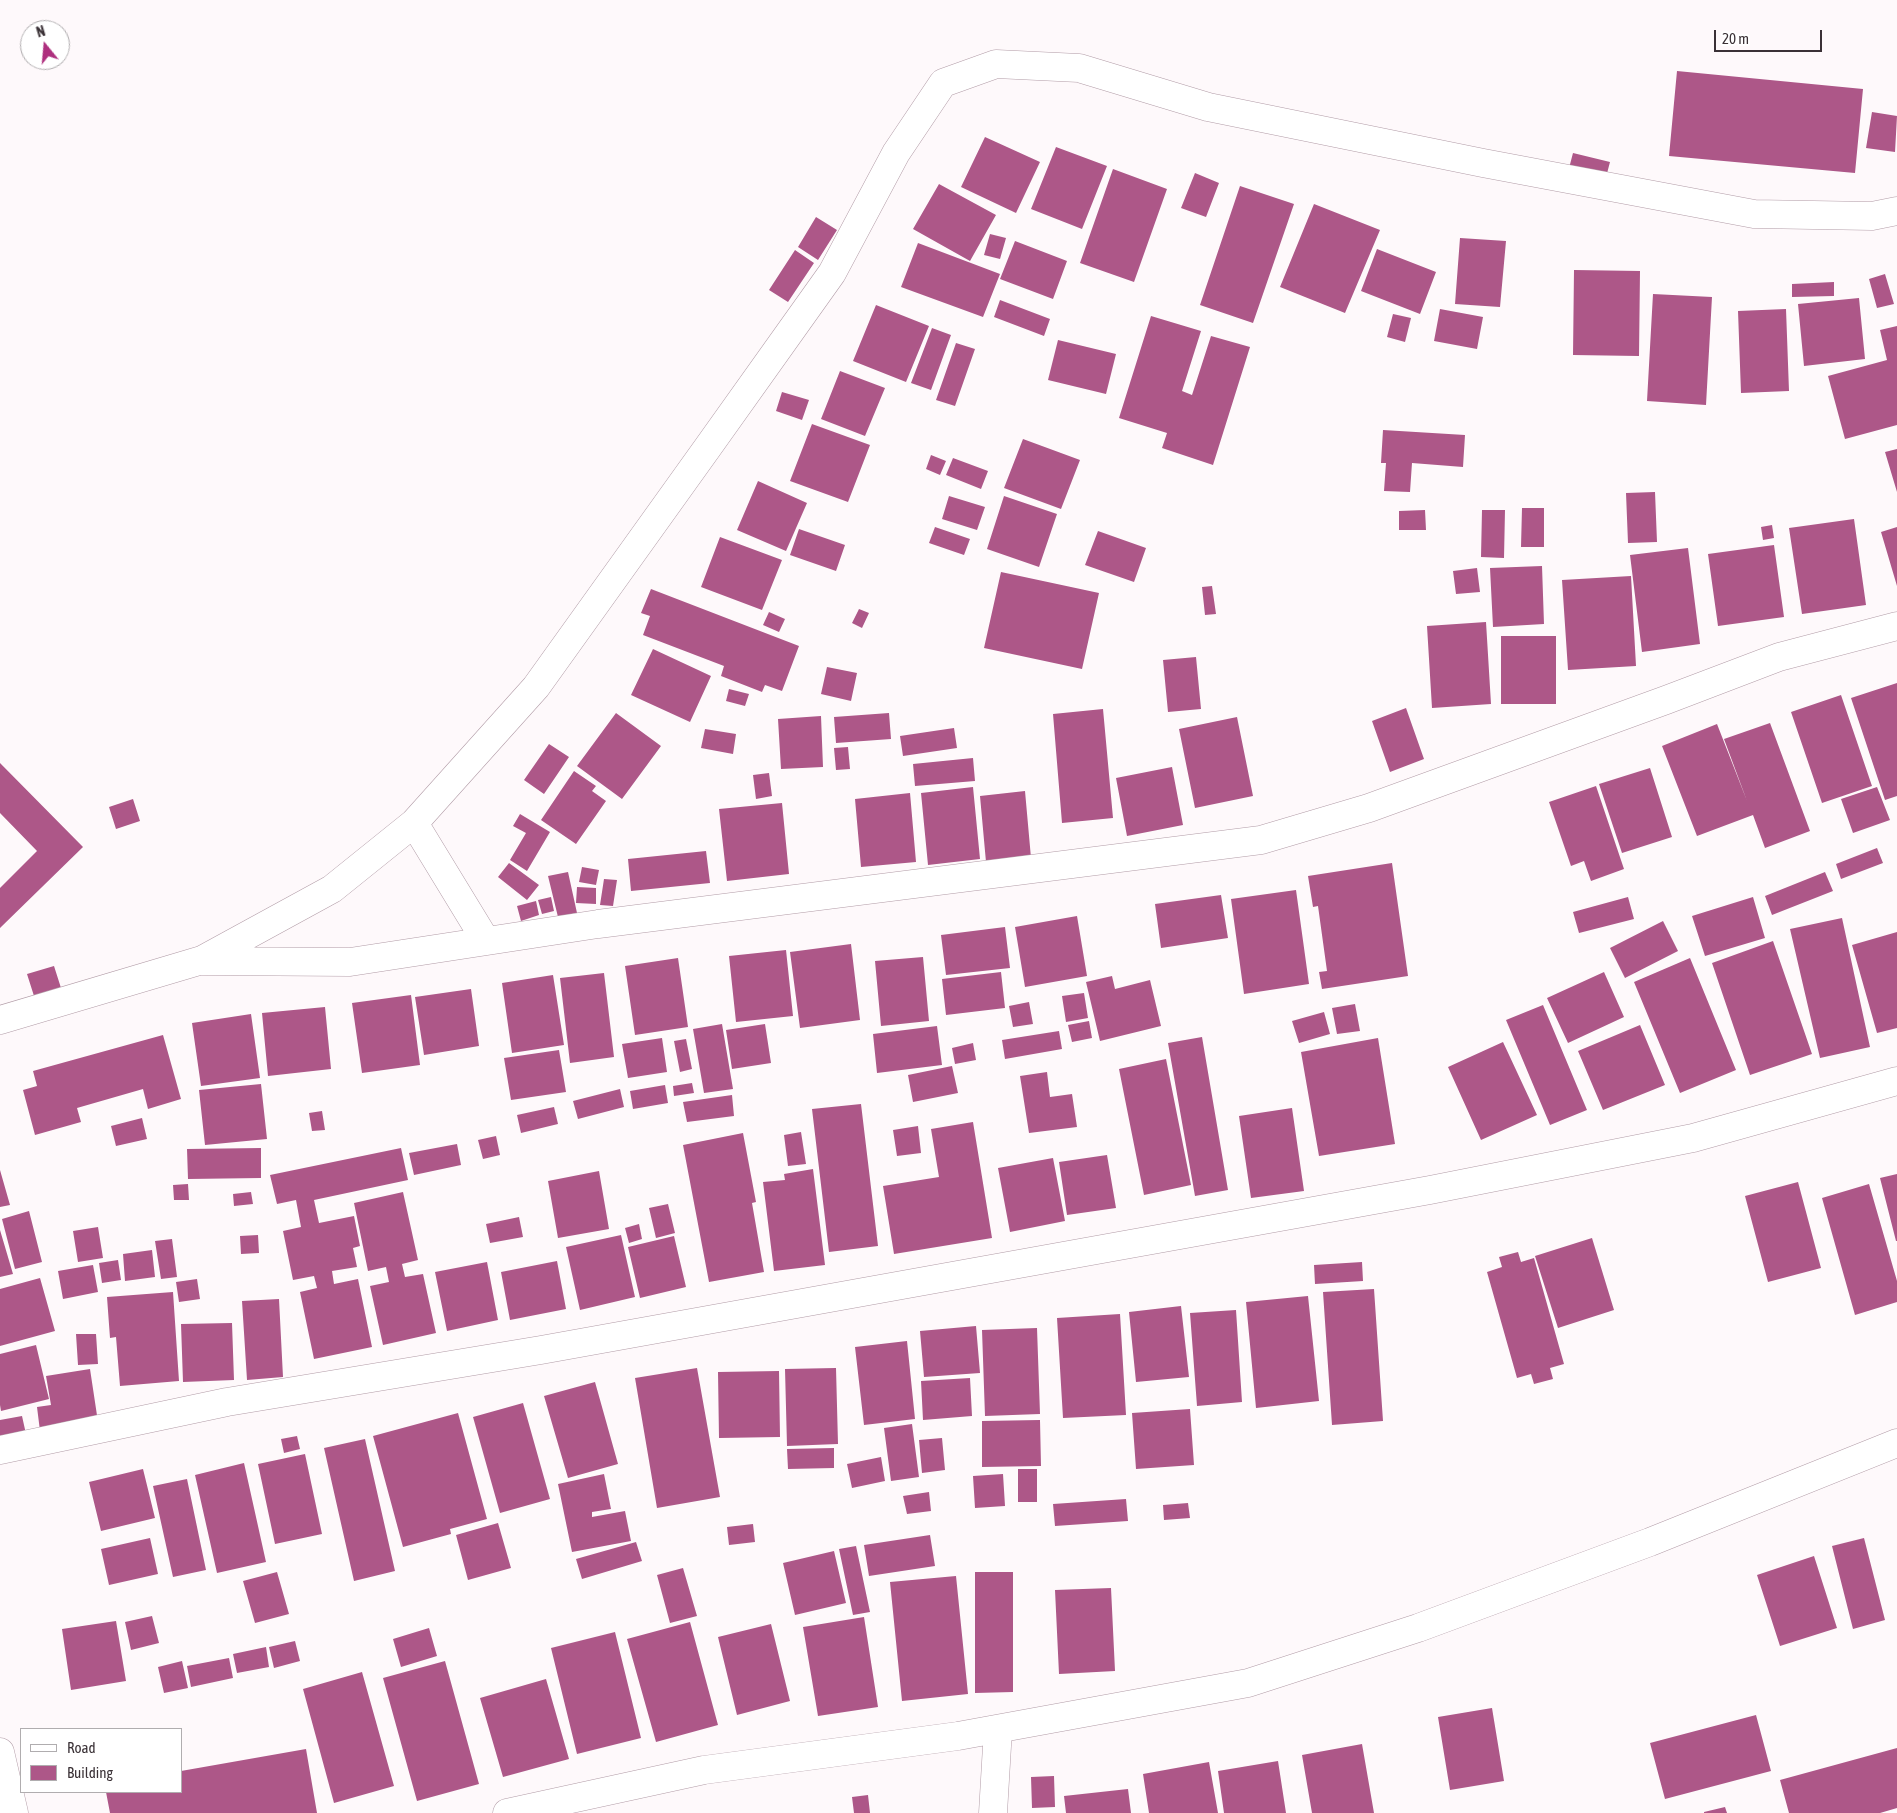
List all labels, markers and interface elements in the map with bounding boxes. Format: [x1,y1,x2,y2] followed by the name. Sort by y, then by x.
[20,20,70,70] north arrow
[1717,20,1824,52] scale bar
[35,23,47,40] text: N
[1722,30,1749,47] text: 20 m
[20,1728,182,1793] legend
[67,1739,96,1756] text: Road
[67,1764,113,1781] text: Building

